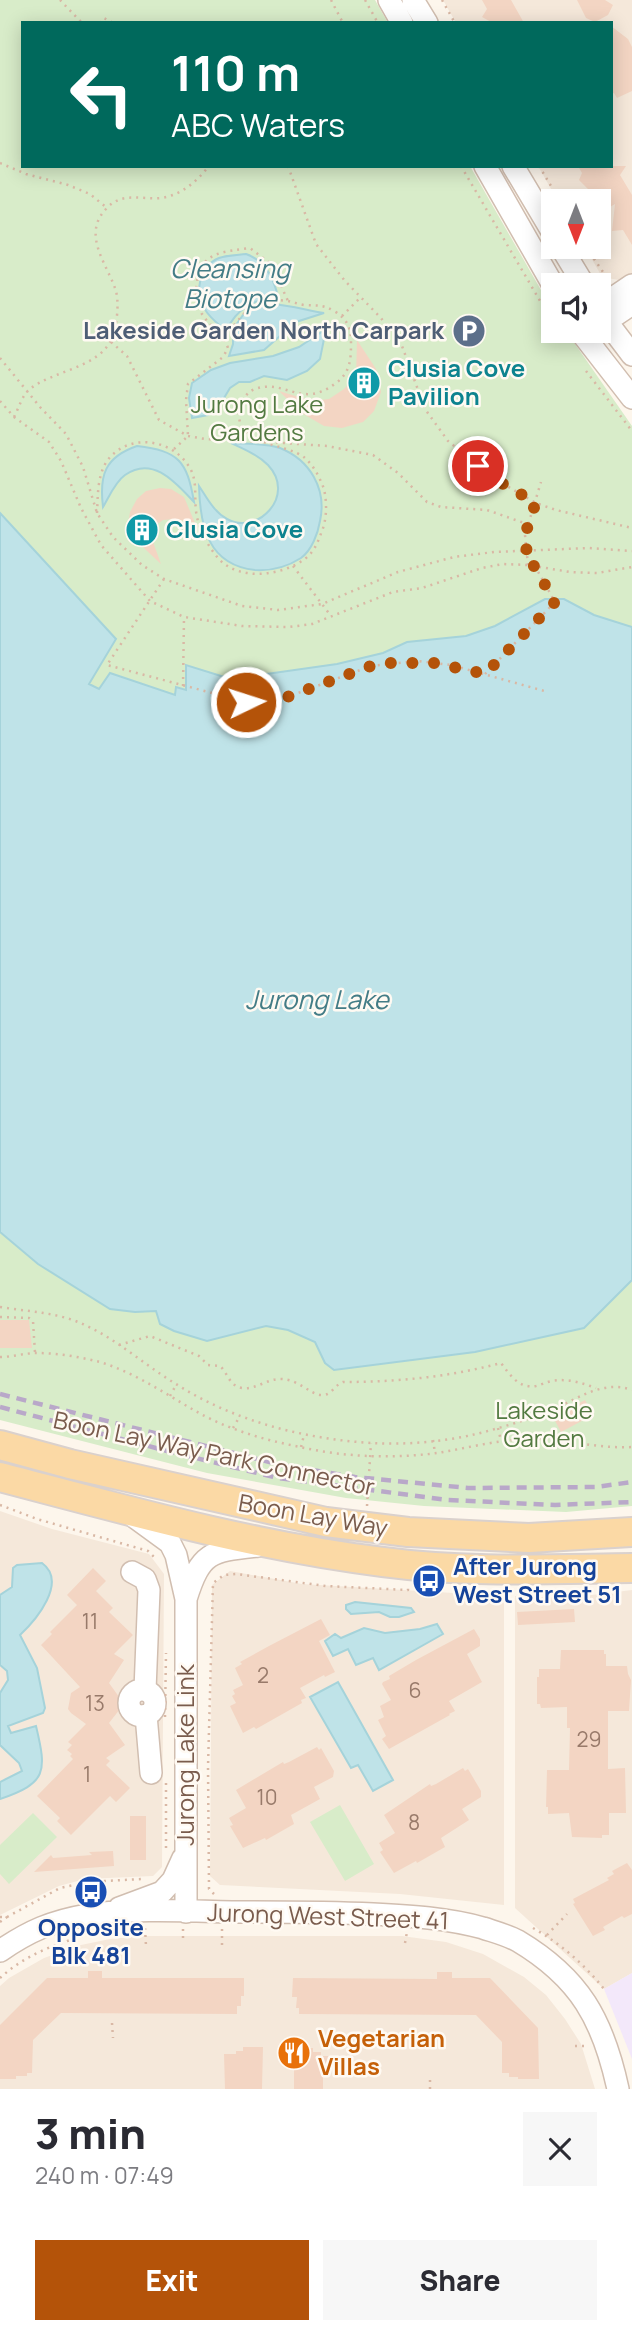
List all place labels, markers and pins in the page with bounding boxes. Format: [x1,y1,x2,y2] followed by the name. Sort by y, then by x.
[450,312,488,350] parking icon: Lakeside Garden North Carpark
[83,313,445,346] place label: Lakeside Garden North Carpark
[388,351,525,412] place label: Clusia Cove Pavilion
[345,364,383,402] building icon: Clusia Cove Pavilion
[448,436,508,496] pin
[123,511,161,549] building icon: Clusia Cove
[166,512,303,545] place label: Clusia Cove
[453,1549,622,1610] place label: After Jurong West Street 51
[410,1562,448,1600] bus stop icon: After Jurong West Street 51
[72,1873,110,1911] bus stop icon: Opposite Blk 481
[38,1910,144,1971] place label: Opposite Blk 481
[318,2021,445,2082] place label: Vegetarian Villas
[275,2034,313,2072] restaurant icon: Vegetarian Villas

